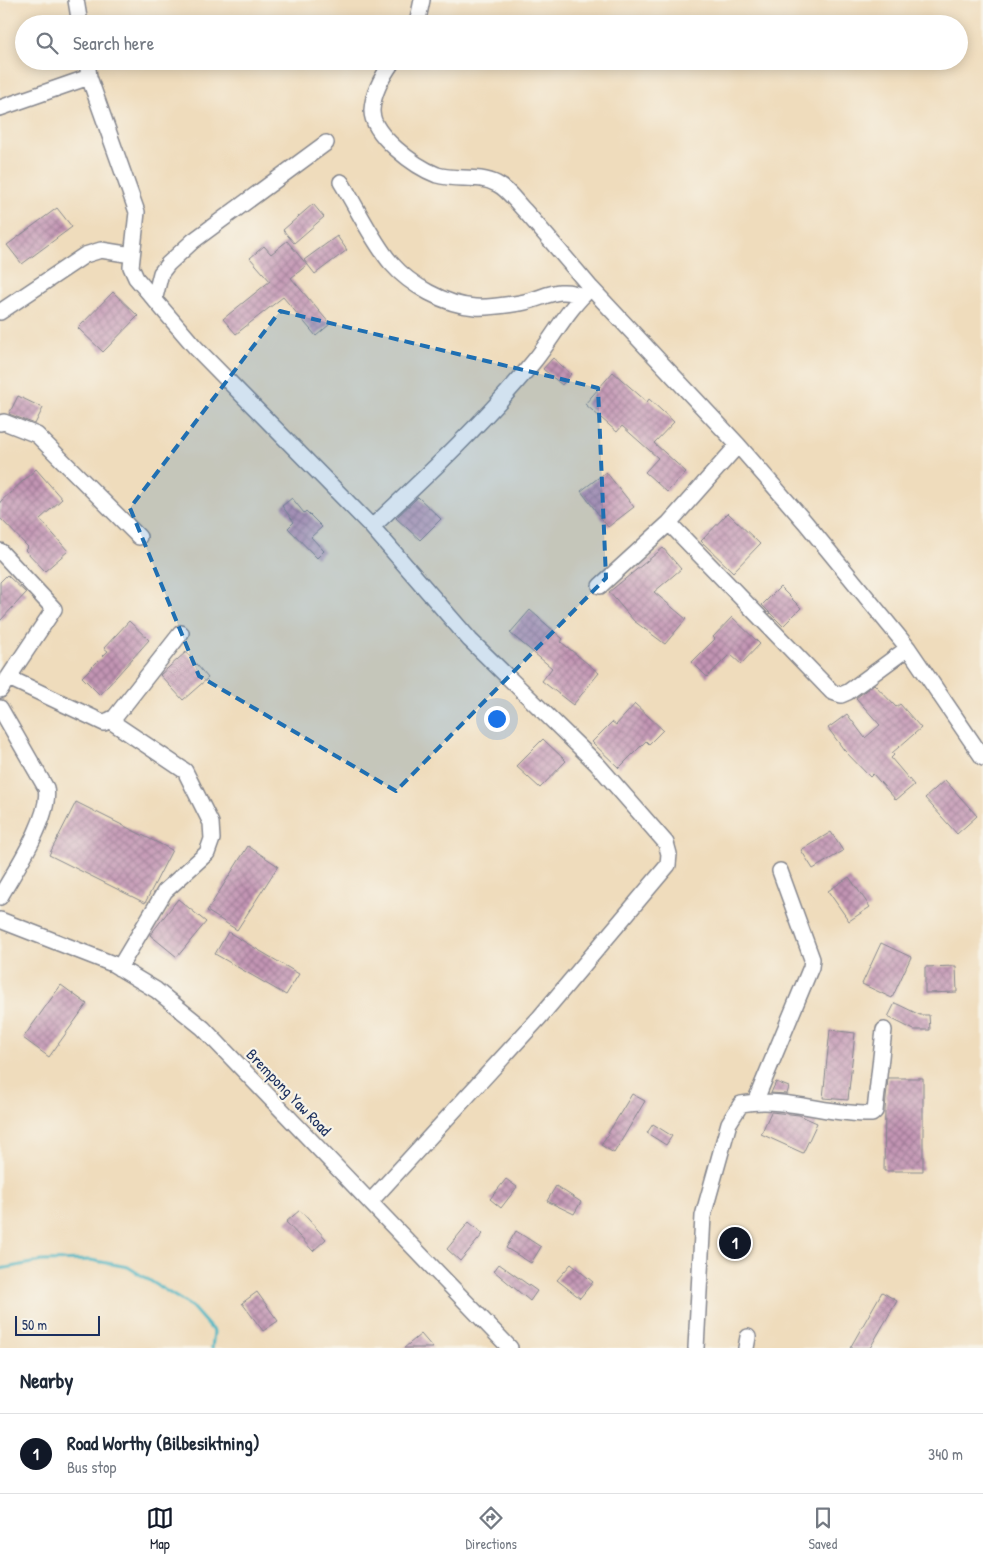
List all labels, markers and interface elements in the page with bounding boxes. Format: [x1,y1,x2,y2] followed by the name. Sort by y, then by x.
[15,15,968,70] search box
[33,29,61,57] icon: search
[73,30,154,56] text: Search here
[484,706,510,732] your location
[242,1044,336,1140] street label: Brempong Yaw Road
[719,1224,751,1262] pin: 1
[15,1313,100,1336] scale bar
[22,1315,47,1334] text: 50 m
[20,1366,73,1395] text: Nearby
[67,1430,260,1456] text: Road Worthy (Bilbesiktning)
[33,1443,39,1465] text: 1
[928,1443,963,1465] text: 340 m
[67,1456,116,1478] text: Bus stop
[146,1504,174,1553] tab: Map
[465,1504,517,1553] tab: Directions
[809,1504,837,1553] tab: Saved

